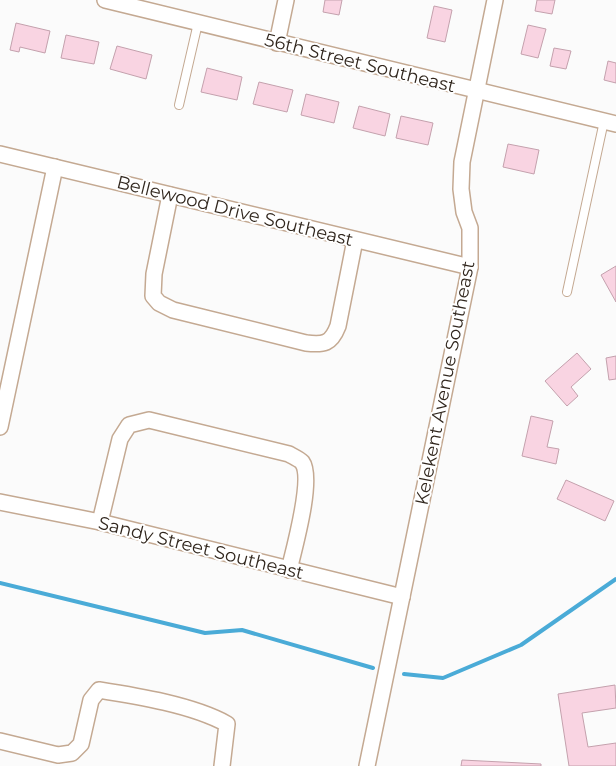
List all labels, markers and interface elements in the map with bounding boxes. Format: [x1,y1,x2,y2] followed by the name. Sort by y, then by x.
[262,29,458,97] street label: 56th Street Southeast
[114,171,356,251] street label: Bellewood Drive Southeast
[411,259,479,507] street label: Kelekent Avenue Southeast
[96,512,306,584] street label: Sandy Street Southeast

